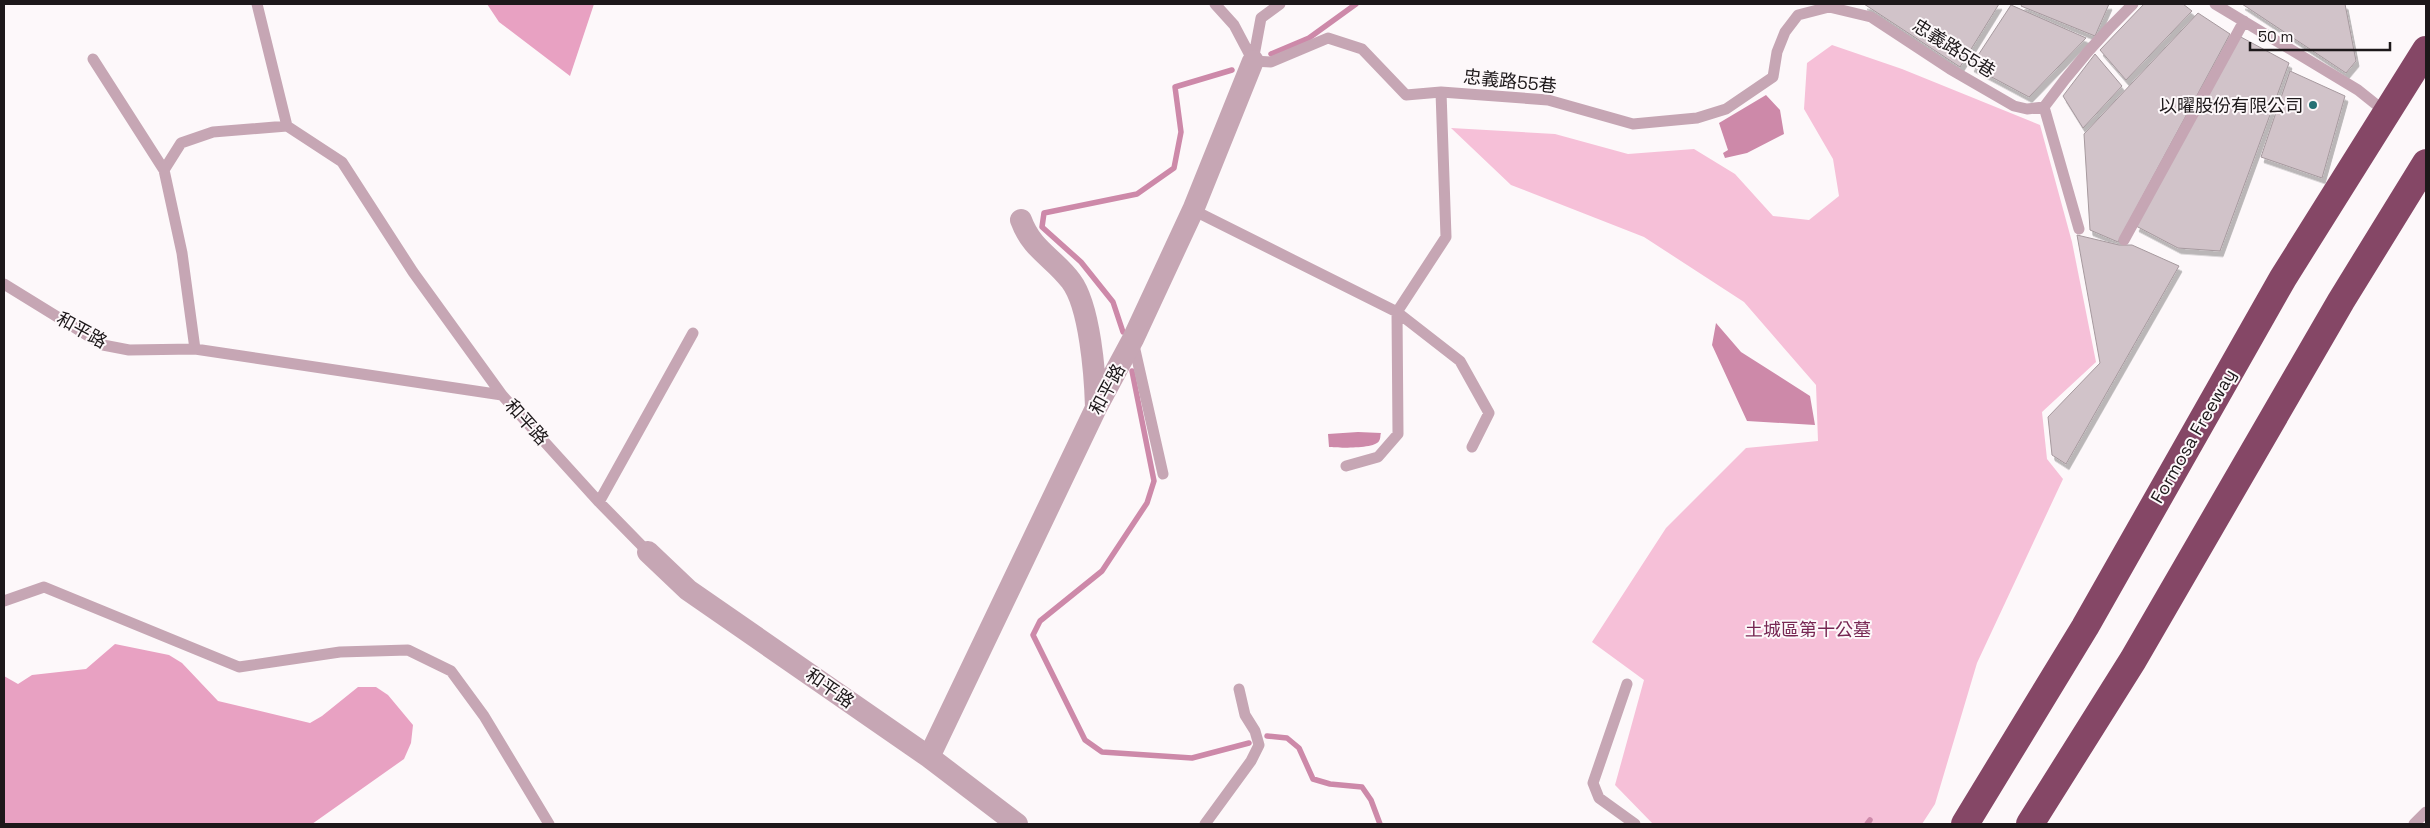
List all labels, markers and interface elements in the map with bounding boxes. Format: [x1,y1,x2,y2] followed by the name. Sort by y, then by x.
[1908,13,2000,83] street label: 忠義路55巷
[2250,20,2390,52] scale bar
[2258,27,2293,46] text: 50 m
[1462,65,1558,97] street label: 忠義路55巷
[2159,94,2303,117] place label: 以曜股份有限公司
[2307,99,2319,111] marker: 以曜股份有限公司
[53,307,111,353] street label: 和平路
[1084,360,1130,418] street label: 和平路
[2145,365,2241,507] street label: Formosa Freeway
[500,394,554,450] street label: 和平路
[1745,618,1871,641] park label: 土城區第十公墓
[801,663,859,713] street label: 和平路

